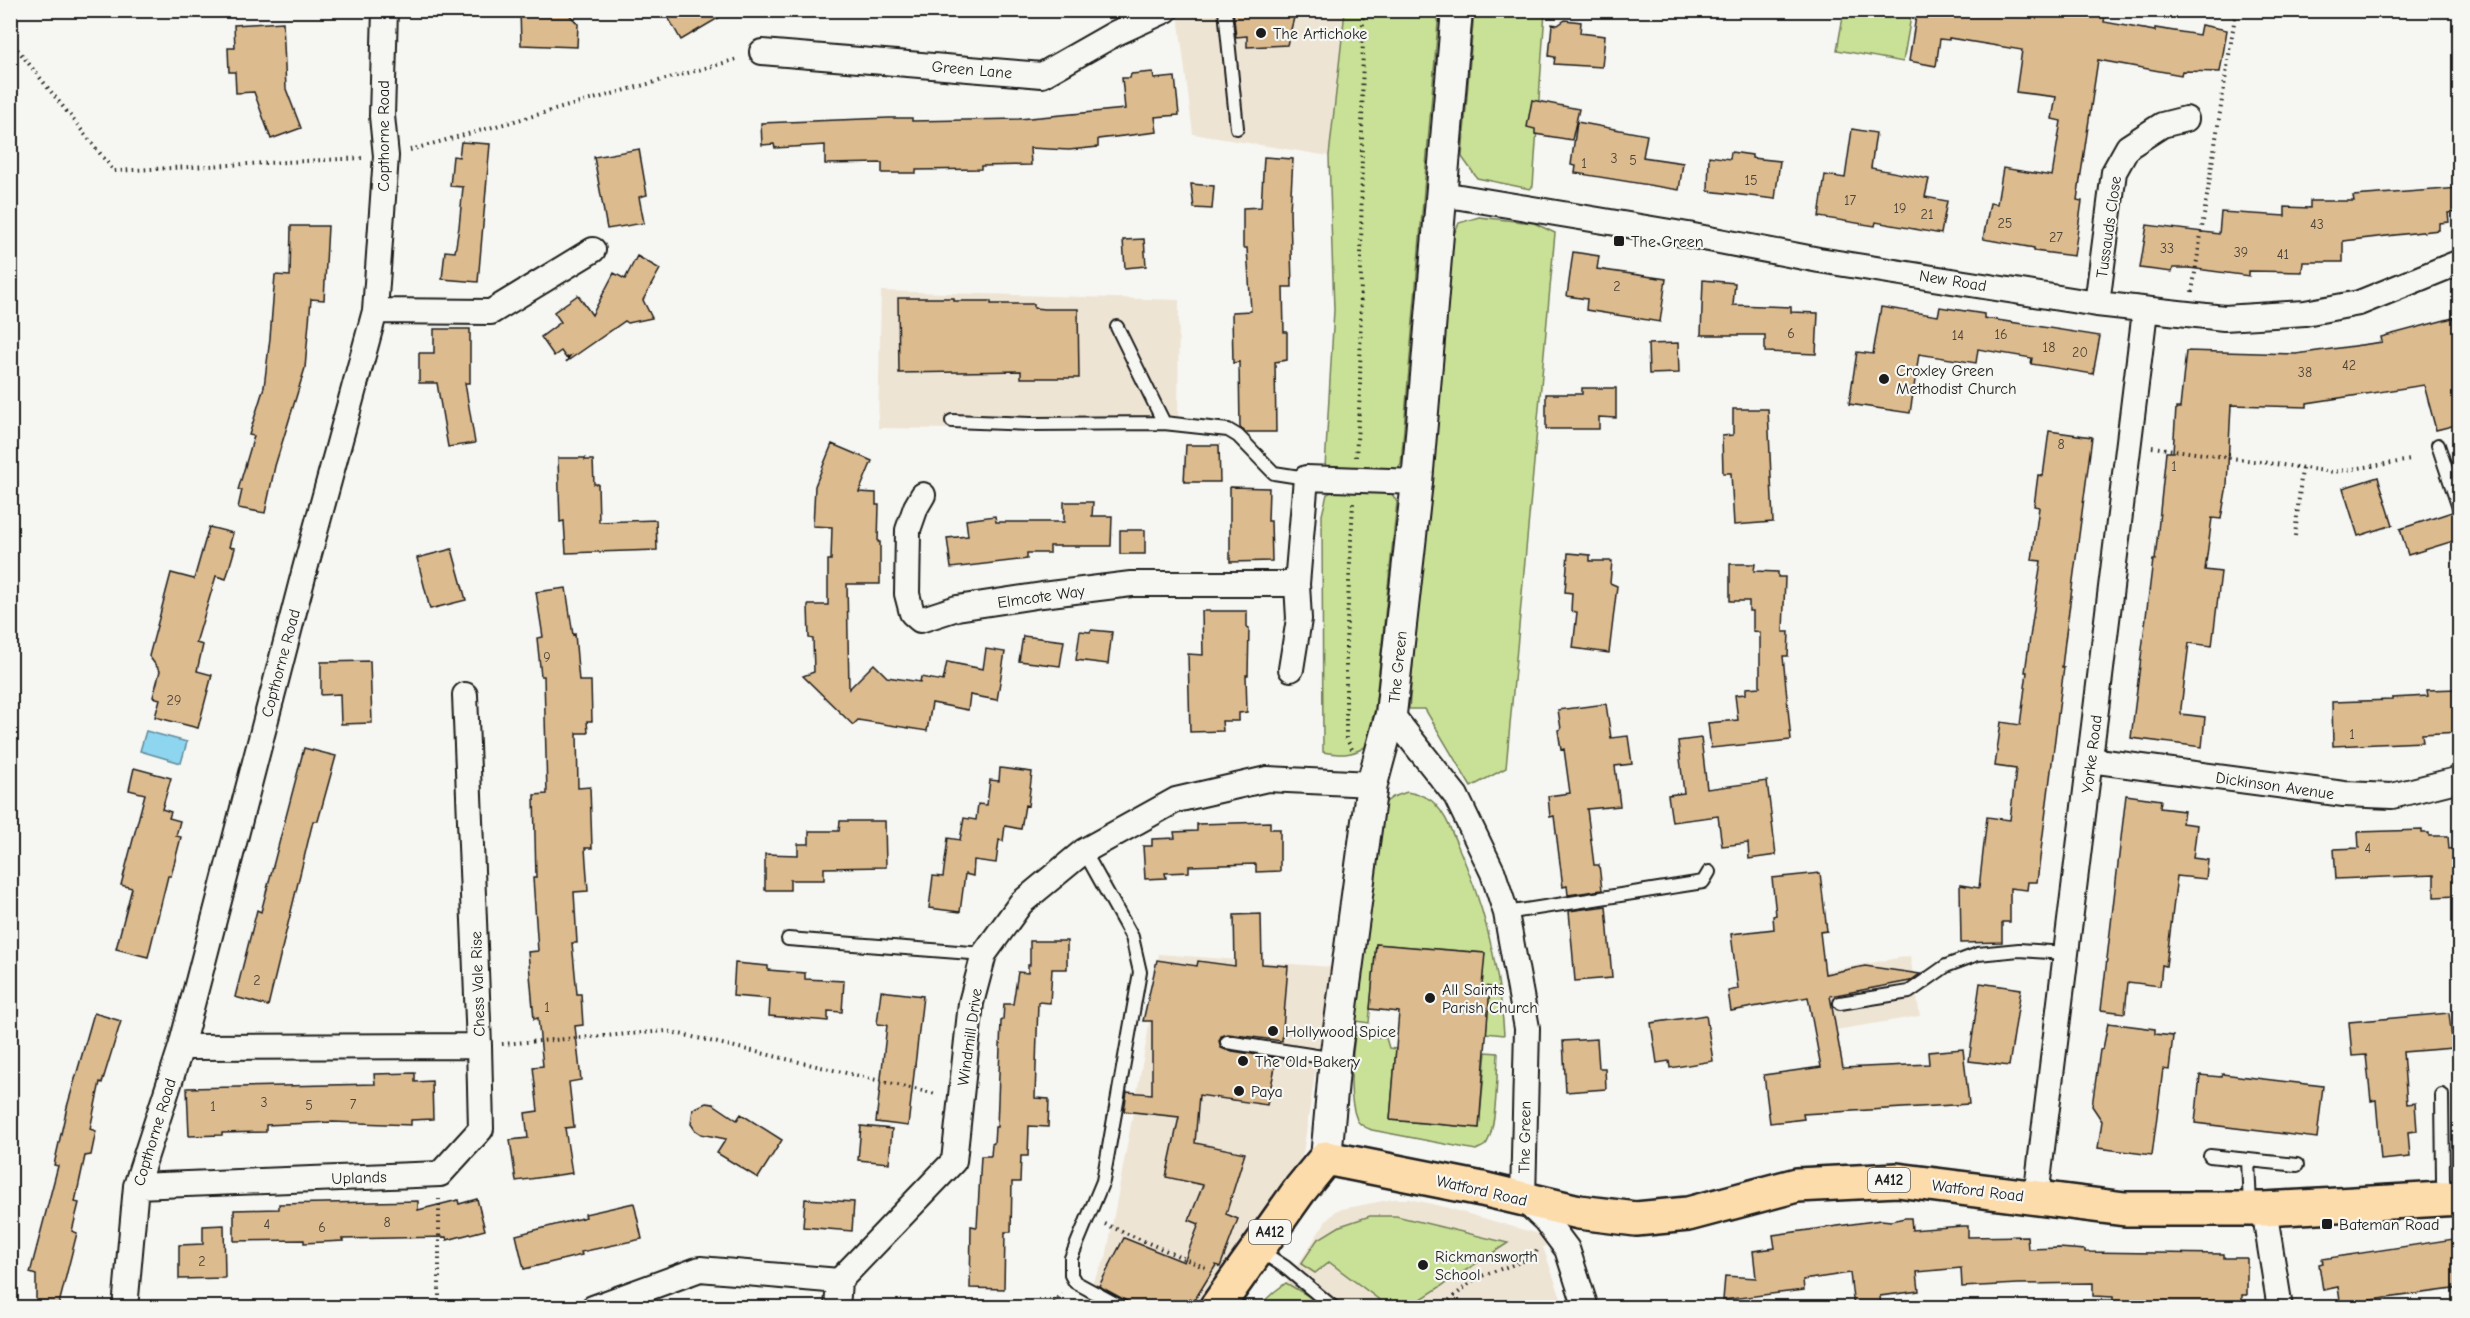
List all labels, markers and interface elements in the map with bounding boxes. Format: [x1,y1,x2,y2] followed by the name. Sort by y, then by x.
[1273,25,1367,43] place label: The Artichoke
[1254,26,1268,40] marker: The Artichoke
[931,58,1013,82] street label: Green Lane
[375,80,393,192] street label: Copthorne Road
[1610,150,1618,167] house number: 3
[1629,152,1637,169] house number: 5
[1581,155,1587,172] house number: 1
[1744,172,1758,189] house number: 15
[2093,175,2125,279] street label: Tussauds Close
[1844,192,1856,209] house number: 17
[1894,200,1906,217] house number: 19
[1921,206,1933,223] house number: 21
[1998,215,2012,232] house number: 25
[2310,216,2324,233] house number: 43
[2049,229,2063,246] house number: 27
[1631,233,1704,251] place label: The Green
[1612,234,1626,248] marker: The Green
[2160,240,2174,257] house number: 33
[2234,244,2248,261] house number: 39
[2277,246,2289,263] house number: 41
[1918,267,1988,295] street label: New Road
[1613,278,1621,295] house number: 2
[1787,325,1795,342] house number: 6
[1994,326,2008,343] house number: 16
[1952,327,1964,344] house number: 14
[2043,339,2055,356] house number: 18
[2072,344,2088,361] house number: 20
[2342,357,2356,374] house number: 42
[1896,362,2016,398] place label: Croxley Green Methodist Church
[2298,364,2312,381] house number: 38
[1877,372,1891,386] marker: Croxley Green Methodist Church
[2057,436,2065,453] house number: 8
[2171,458,2177,475] house number: 1
[996,582,1087,612] street label: Elmcote Way
[258,607,304,719] street label: Copthorne Road
[1385,630,1411,704] street label: The Green
[543,649,551,666] house number: 9
[167,692,181,709] house number: 29
[2078,714,2106,794] street label: Yorke Road
[2349,726,2355,743] house number: 1
[2214,769,2335,803] street label: Dickinson Avenue
[2365,840,2372,857] house number: 4
[467,931,489,1037] street label: Chess Vale Rise
[253,972,261,989] house number: 2
[1442,981,1538,1017] place label: All Saints Parish Church
[954,987,986,1087] street label: Windmill Drive
[1423,991,1437,1005] marker: All Saints Parish Church
[544,999,550,1016] house number: 1
[1285,1023,1396,1041] place label: Hollywood Spice
[1266,1024,1280,1038] marker: Hollywood Spice
[1255,1053,1361,1071] place label: The Old Bakery
[1236,1054,1250,1068] marker: The Old Bakery
[130,1076,180,1188] street label: Copthorne Road
[1251,1083,1283,1101] place label: Paya
[1232,1084,1246,1098] marker: Paya
[260,1094,268,1111] house number: 3
[350,1096,357,1113] house number: 7
[305,1097,313,1114] house number: 5
[210,1098,216,1115] house number: 1
[1515,1101,1535,1174] street label: The Green
[331,1168,387,1188] street label: Uplands
[1868,1168,1910,1192] road number: A412
[1435,1172,1529,1210] street label: Watford Road
[1931,1176,2025,1206] street label: Watford Road
[383,1214,391,1231] house number: 8
[264,1216,271,1233] house number: 4
[2339,1216,2440,1234] place label: Bateman Road
[2320,1217,2334,1231] marker: Bateman Road
[318,1219,326,1236] house number: 6
[1249,1220,1291,1244] road number: A412
[1435,1248,1538,1284] place label: Rickmansworth School
[198,1253,206,1270] house number: 2
[1416,1258,1430,1272] marker: Rickmansworth School

